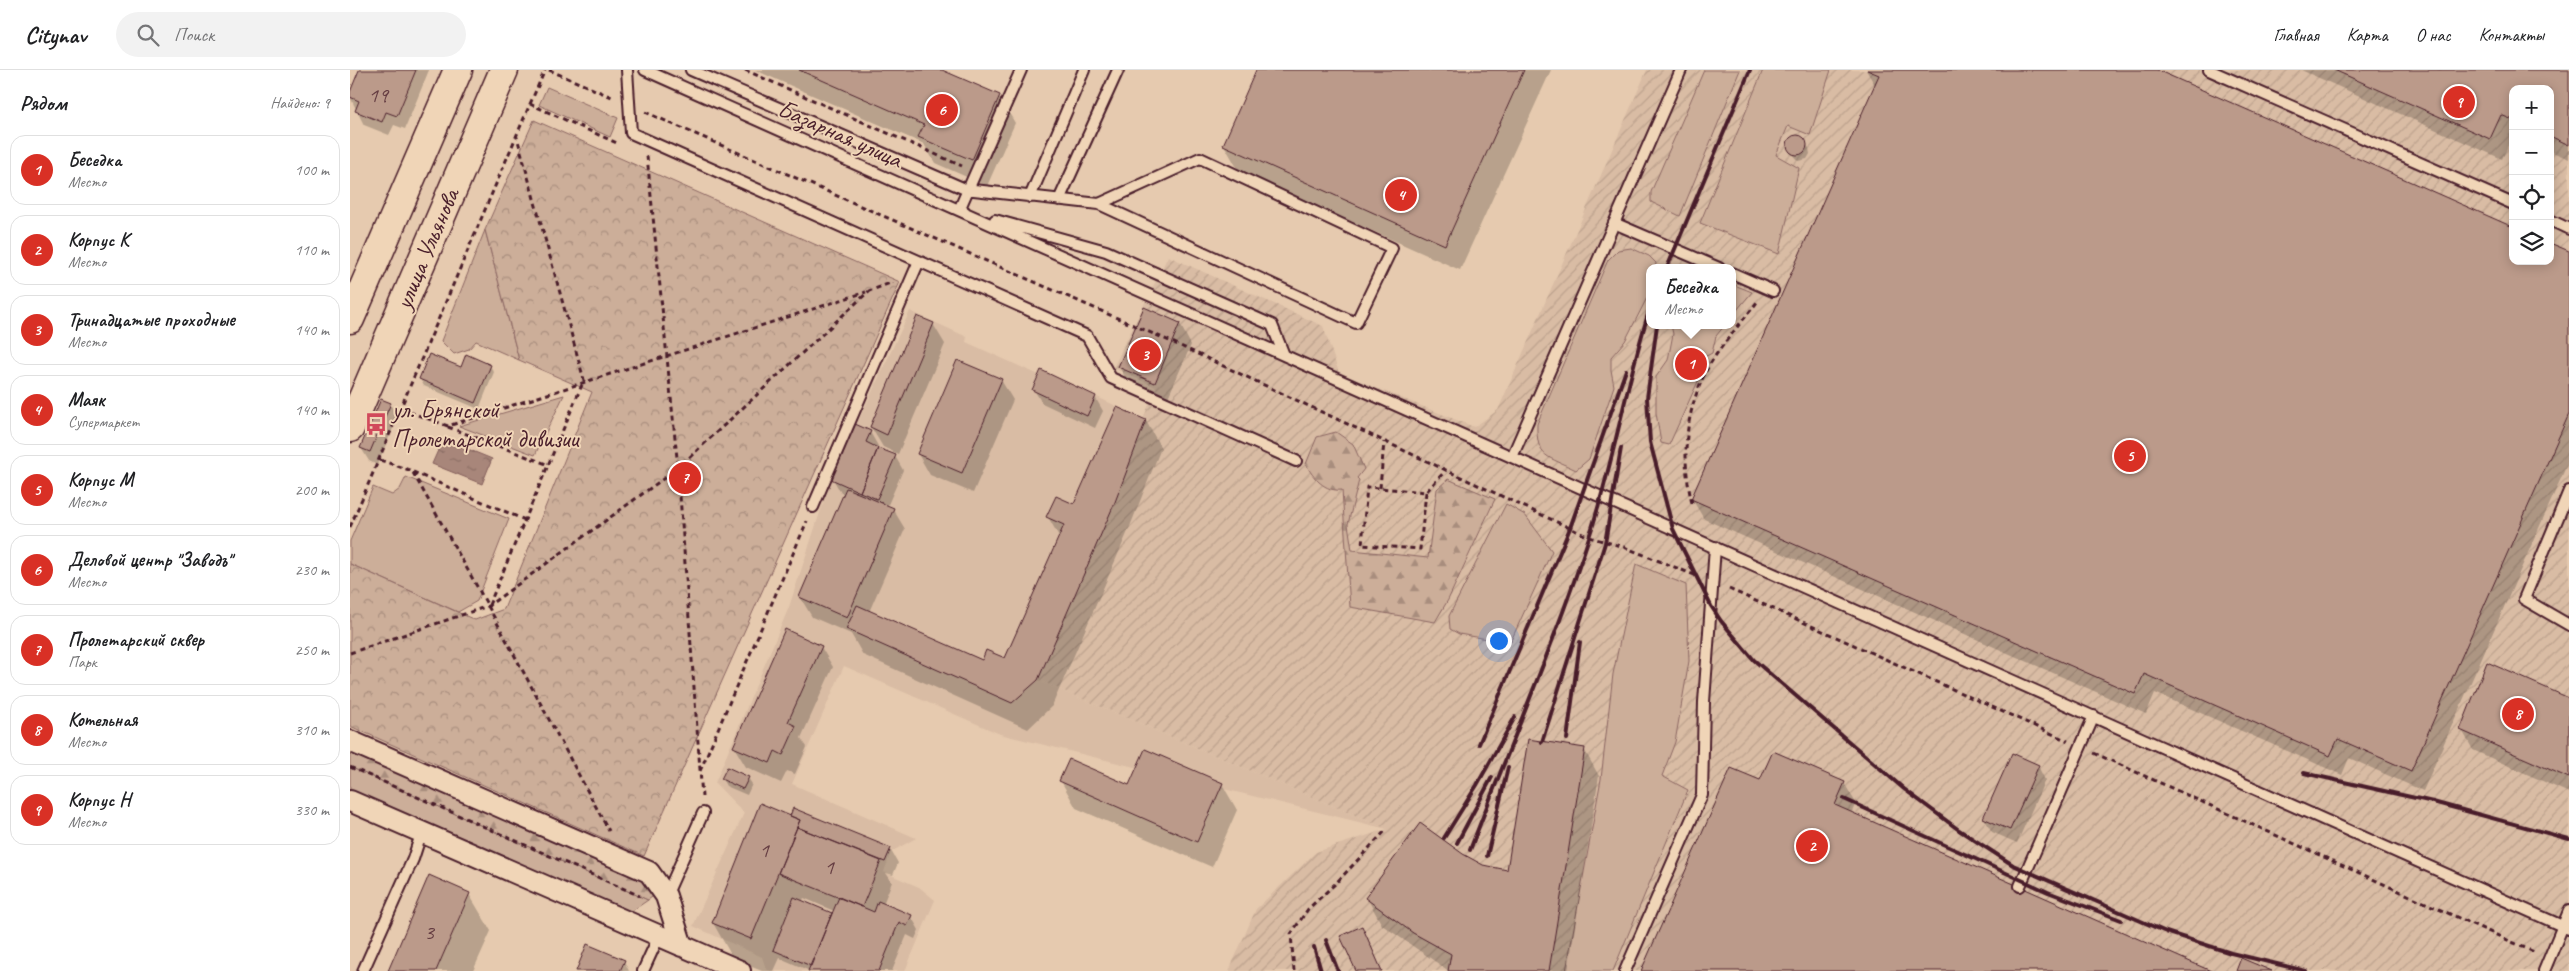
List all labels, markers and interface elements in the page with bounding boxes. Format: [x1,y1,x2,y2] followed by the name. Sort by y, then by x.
[116,12,466,57] search box
[25,20,86,50] text: Citynav
[134,21,162,49] icon: search
[174,23,214,47] text: Поиск
[2274,24,2319,46] text: Главная
[2347,24,2388,46] text: Карта
[2416,24,2451,46] text: О нас
[2479,24,2544,46] text: Контакты
[368,81,390,109] house number: 19
[2443,83,2475,121] pin: 9
[2509,85,2554,265] map controls
[2509,85,2554,130] button: +
[20,90,67,116] text: Рядом
[926,91,958,129] pin: 6
[773,92,909,177] street label: Базарная улица
[270,93,330,113] text: Найдено: 9
[2509,130,2554,175] button: −
[68,148,121,172] text: Беседка
[33,160,41,180] text: 1
[295,160,329,180] text: 100 m
[68,172,106,192] text: Место
[2509,175,2554,220] button: locate
[1385,176,1417,214] pin: 4
[387,181,468,316] street label: улица Ульянова
[2509,220,2554,265] button: layers
[68,228,129,252] text: Корпус К
[33,240,41,260] text: 2
[295,240,329,260] text: 110 m
[68,252,106,272] text: Место
[1646,264,1736,329] popup
[1664,275,1718,299] text: Беседка
[1664,299,1702,319] text: Место
[68,308,235,332] text: Тринадцатые проходные
[33,320,41,340] text: 3
[295,320,329,340] text: 140 m
[68,332,106,352] text: Место
[1129,336,1161,374] pin: 3
[1675,345,1707,383] pin: 1
[68,388,105,412] text: Маяк
[390,394,580,455] place label: ул. Брянской Пролетарской дивизии
[33,400,41,420] text: 4
[295,400,329,420] text: 140 m
[363,411,389,437] bus stop icon: ул. Брянской Пролетарской дивизии
[68,412,139,432] text: Супермаркет
[2114,437,2146,475] pin: 5
[669,459,701,497] pin: 7
[68,468,133,492] text: Корпус М
[34,480,40,500] text: 5
[295,480,329,500] text: 200 m
[68,492,106,512] text: Место
[68,548,232,572] text: Деловой центр "Заводъ"
[33,560,41,580] text: 6
[295,560,329,580] text: 230 m
[68,572,106,592] text: Место
[68,628,204,652] text: Пролетарский сквер
[1486,628,1512,654] your location
[33,640,41,660] text: 7
[295,640,329,660] text: 250 m
[68,652,97,672] text: Парк
[2502,695,2534,733] pin: 8
[68,708,138,732] text: Котельная
[33,720,41,740] text: 8
[295,720,329,740] text: 310 m
[68,732,106,752] text: Место
[68,788,130,812] text: Корпус Н
[33,800,41,820] text: 9
[295,800,329,820] text: 330 m
[68,812,106,832] text: Место
[1796,827,1828,865] pin: 2
[759,836,770,864] house number: 1
[824,853,835,881] house number: 1
[424,918,436,946] house number: 3

